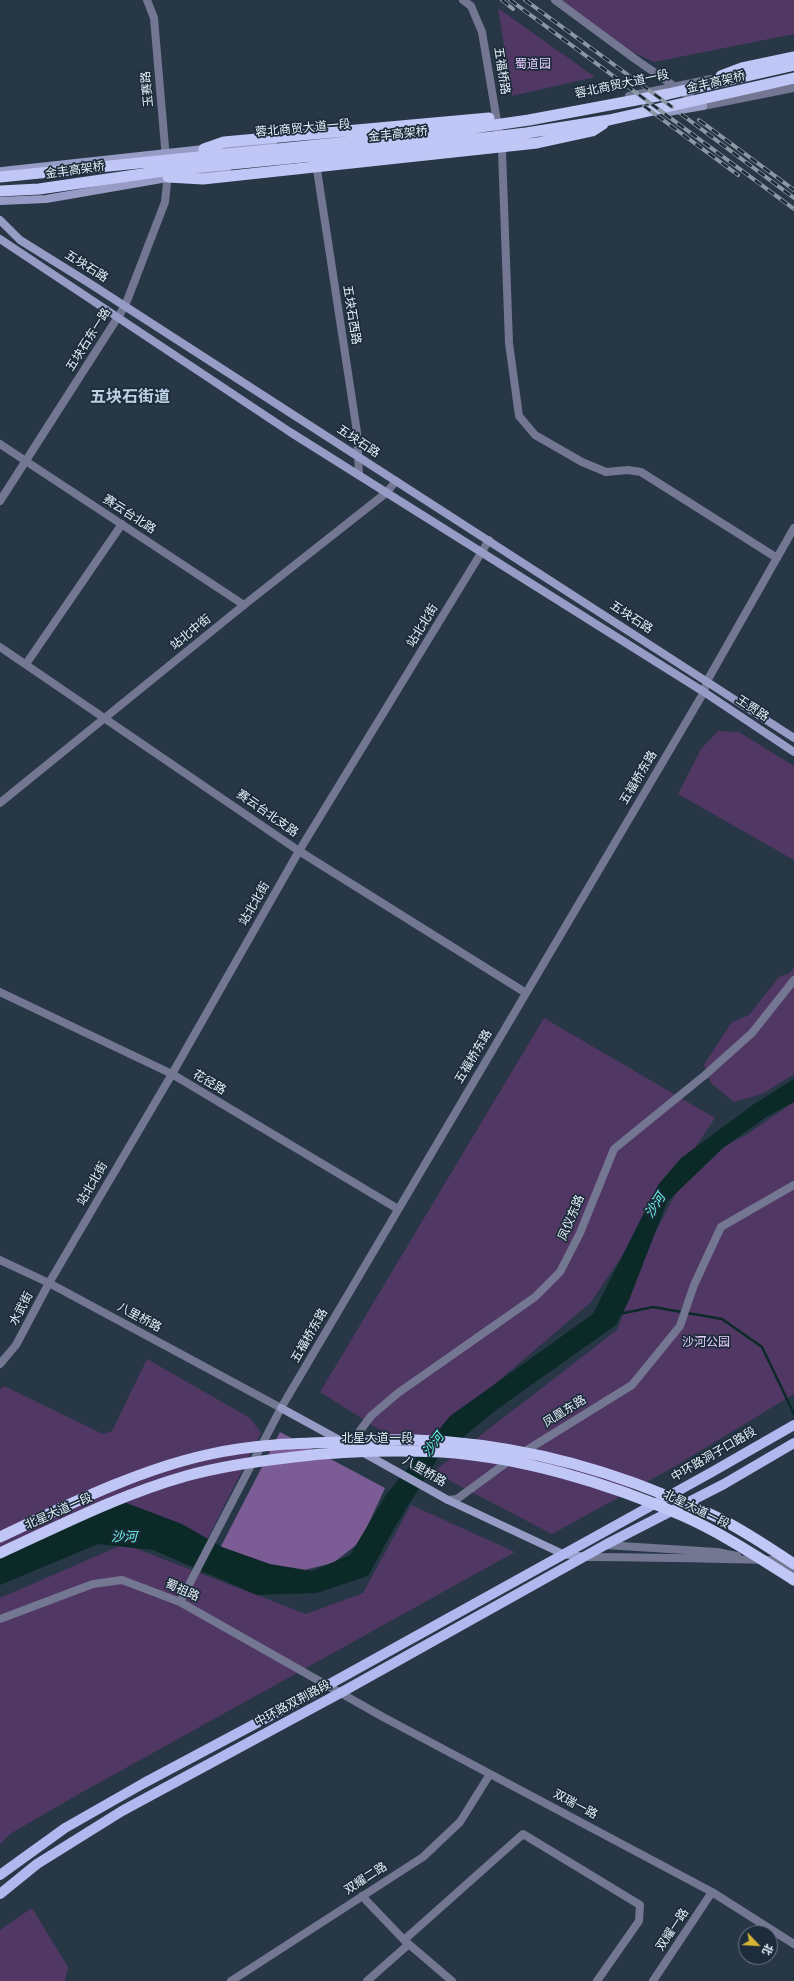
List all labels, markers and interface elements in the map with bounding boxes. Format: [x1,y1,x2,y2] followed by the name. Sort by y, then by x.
[490,46,512,96] street label: 五福桥路
[515,58,551,72] park label: 蜀道园
[574,68,670,102] street label: 蓉北商贸大道一段
[685,69,747,97] street label: 金丰高架桥
[139,70,157,108] street label: 玉赛路
[255,118,351,140] street label: 蓉北商贸大道一段
[367,125,429,145] street label: 金丰高架桥
[44,160,106,182] street label: 金丰高架桥
[62,248,110,286] street label: 五块石路
[339,284,363,346] street label: 五块石西路
[64,306,114,374] street label: 五块石东一路
[90,388,170,408] district label: 五块石街道
[334,423,382,461] street label: 五块石路
[100,493,158,537] street label: 赛云台北路
[607,599,655,637] street label: 五块石路
[404,602,442,650] street label: 站北北街
[168,612,214,654] street label: 站北中街
[733,693,771,725] street label: 王贾路
[617,749,661,807] street label: 五福桥东路
[233,787,301,841] street label: 赛云台北支路
[237,880,273,928] street label: 站北北街
[452,1028,496,1086] street label: 五福桥东路
[190,1068,228,1098] street label: 花径路
[75,1160,111,1208] street label: 站北北街
[642,1191,670,1221] water label: 沙河
[556,1193,588,1243] street label: 凤仪东路
[7,1290,37,1328] street label: 水武街
[114,1300,164,1336] street label: 八里桥路
[289,1306,331,1366] street label: 五福桥东路
[682,1336,730,1350] park label: 沙河公园
[541,1393,589,1431] street label: 凤凰东路
[669,1425,759,1485] street label: 中环路洞子口路段
[420,1430,448,1460] water label: 沙河
[341,1432,413,1446] street label: 北星大道一段
[400,1454,448,1490] street label: 八里桥路
[660,1488,732,1532] street label: 北星大道一段
[23,1491,95,1533] street label: 北星大道一段
[111,1530,137,1546] water label: 沙河
[163,1577,201,1605] street label: 蜀祖路
[253,1678,333,1730] street label: 中环路双荆路段
[550,1787,600,1823] street label: 双瑞一路
[342,1860,390,1898] street label: 双耀二路
[654,1906,692,1954] street label: 双耀一路
[738,1925,778,1965] north arrow
[758,1941,778,1958] text: 北

